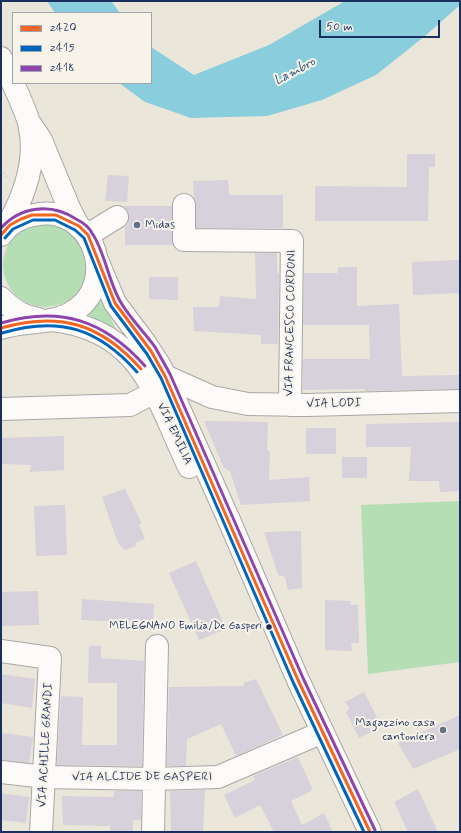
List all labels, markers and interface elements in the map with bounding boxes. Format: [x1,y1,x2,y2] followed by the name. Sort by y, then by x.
[12,12,152,84] legend
[321,12,442,38] scale bar
[326,19,353,35] text: 50 m
[50,20,76,36] text: z420
[50,40,75,56] text: z415
[272,55,318,89] water label: Lambro
[50,60,75,76] text: z418
[145,218,175,232] place label: Midas
[132,220,142,230] marker: Midas
[283,250,299,396] street label: VIA FRANCESCO CORDONI
[306,396,362,412] street label: VIA LODI
[153,401,195,467] street label: VIA EMILIA
[109,620,262,634] place label: MELEGNANO Emilia/De Gasperi
[264,622,274,632] marker: MELEGNANO Emilia/De Gasperi
[36,682,56,808] street label: VIA ACHILLE GRANDI
[355,716,435,744] place label: Magazzino casa cantoniera
[438,725,448,735] marker: Magazzino casa cantoniera
[72,770,212,784] street label: VIA ALCIDE DE GASPERI

